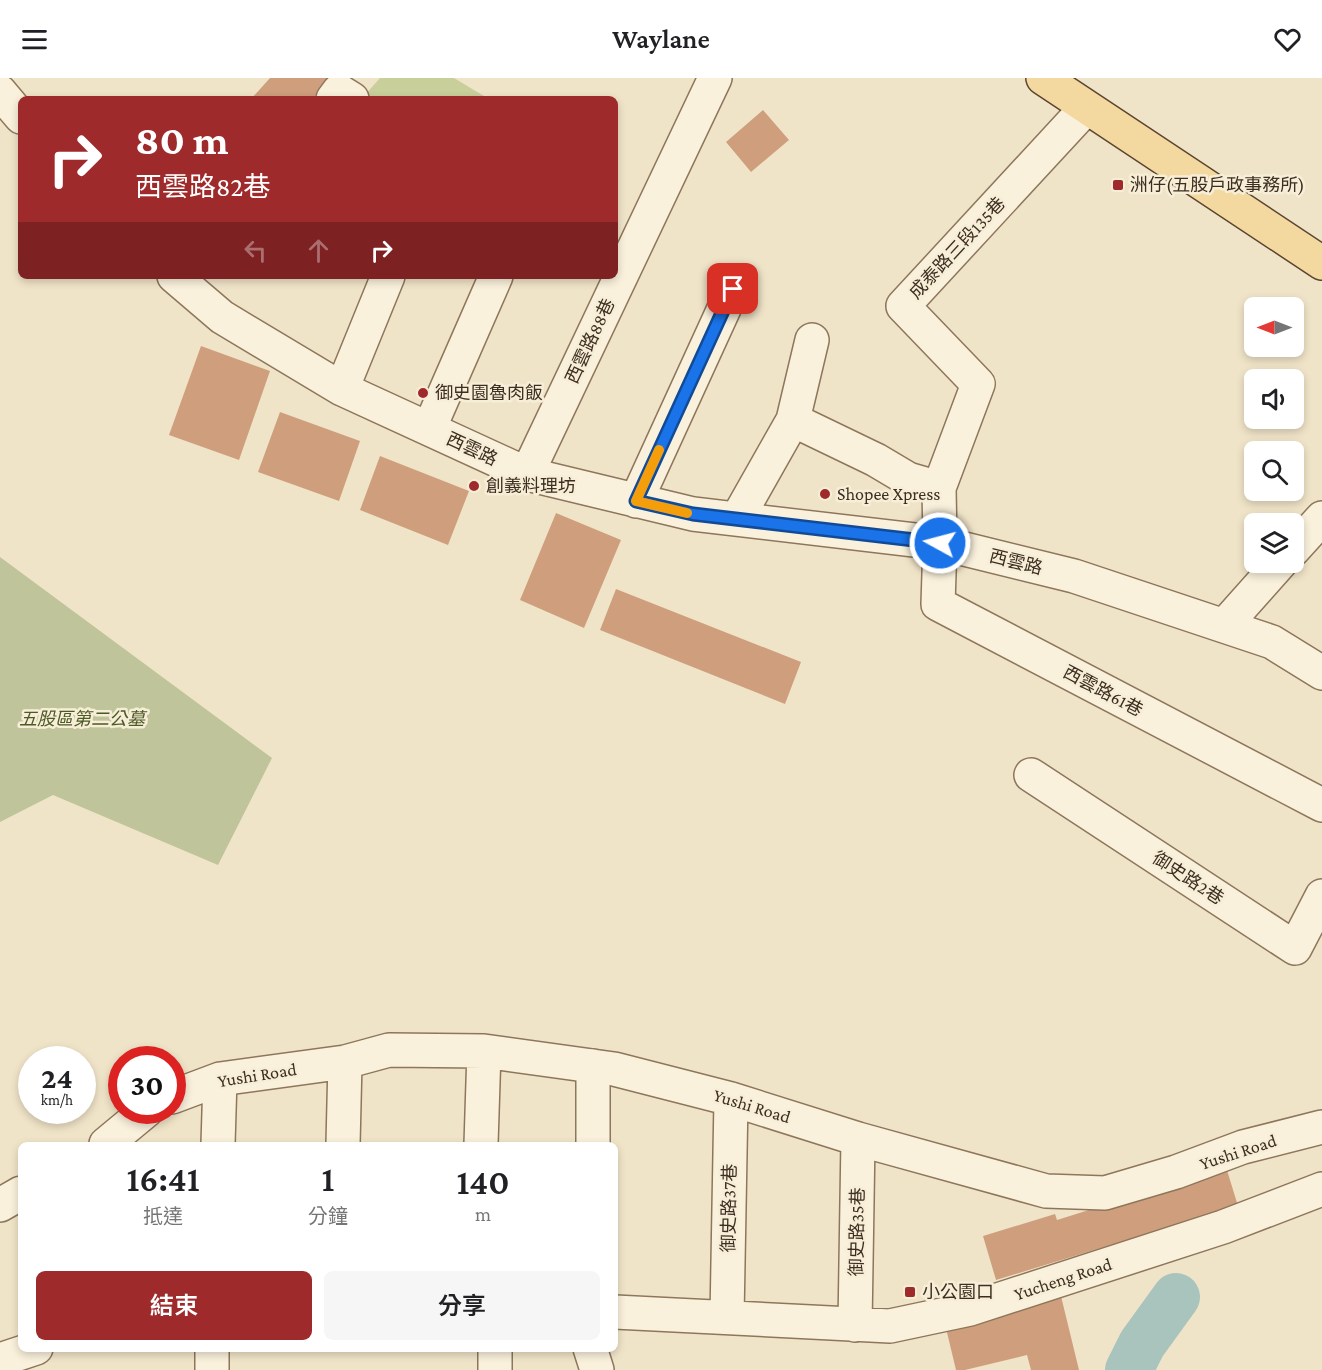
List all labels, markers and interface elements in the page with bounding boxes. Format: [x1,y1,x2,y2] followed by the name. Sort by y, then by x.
[18,23,51,56] icon: menu
[1271,23,1304,56] icon: heart
[612,24,710,54] text: Waylane
[135,116,229,163] text: 80 m
[36,120,114,198] icon: right
[135,172,270,202] text: 西雲路82巷
[1130,175,1305,196] place label: 洲仔(五股戶政事務所)
[1111,178,1125,192] marker: 洲仔(五股戶政事務所)
[905,193,1009,303] street label: 成泰路三段135巷
[239,234,272,267] icon: left
[302,234,335,267] icon: ahead
[365,234,398,267] icon: right
[707,263,758,314] pin
[716,272,749,305] icon: arrive
[562,295,618,387] street label: 西雲路88巷
[1244,297,1304,357] north arrow
[1244,297,1304,573] map controls
[1244,369,1304,429] button: sound
[435,383,543,403] place label: 御史園魯肉飯
[416,386,430,400] marker: 御史園魯肉飯
[443,429,501,469] street label: 西雲路
[1244,441,1304,501] button: search
[486,476,576,496] place label: 創義料理坊
[467,479,481,493] marker: 創義料理坊
[837,484,940,504] place label: Shopee Xpress
[818,487,832,501] marker: Shopee Xpress
[908,511,972,575] position arrow
[1244,513,1304,573] button: layers
[987,546,1045,578] street label: 西雲路
[1060,662,1146,720] street label: 西雲路61巷
[19,709,148,729] park label: 五股區第二公墓
[1149,848,1227,908] street label: 御史路2巷
[108,1046,186,1124] speed limit sign: 30
[216,1059,298,1091] street label: Yushi Road
[41,1061,73,1094] text: 24
[711,1085,793,1127] street label: Yushi Road
[41,1092,73,1108] text: km/h
[1197,1130,1279,1174] street label: Yushi Road
[126,1159,200,1199] text: 16:41
[322,1159,334,1199] text: 1
[456,1162,510,1202] text: 140
[718,1163,740,1253] street label: 御史路37巷
[846,1187,868,1277] street label: 御史路35巷
[475,1203,491,1225] text: m
[143,1205,183,1227] text: 抵達
[308,1205,348,1227] text: 分鐘
[1012,1254,1115,1304] street label: Yucheng Road
[36,1271,312,1340] button: 結束
[324,1271,600,1340] button: 分享
[922,1282,994,1302] place label: 小公園口
[903,1285,917,1299] marker: 小公園口

